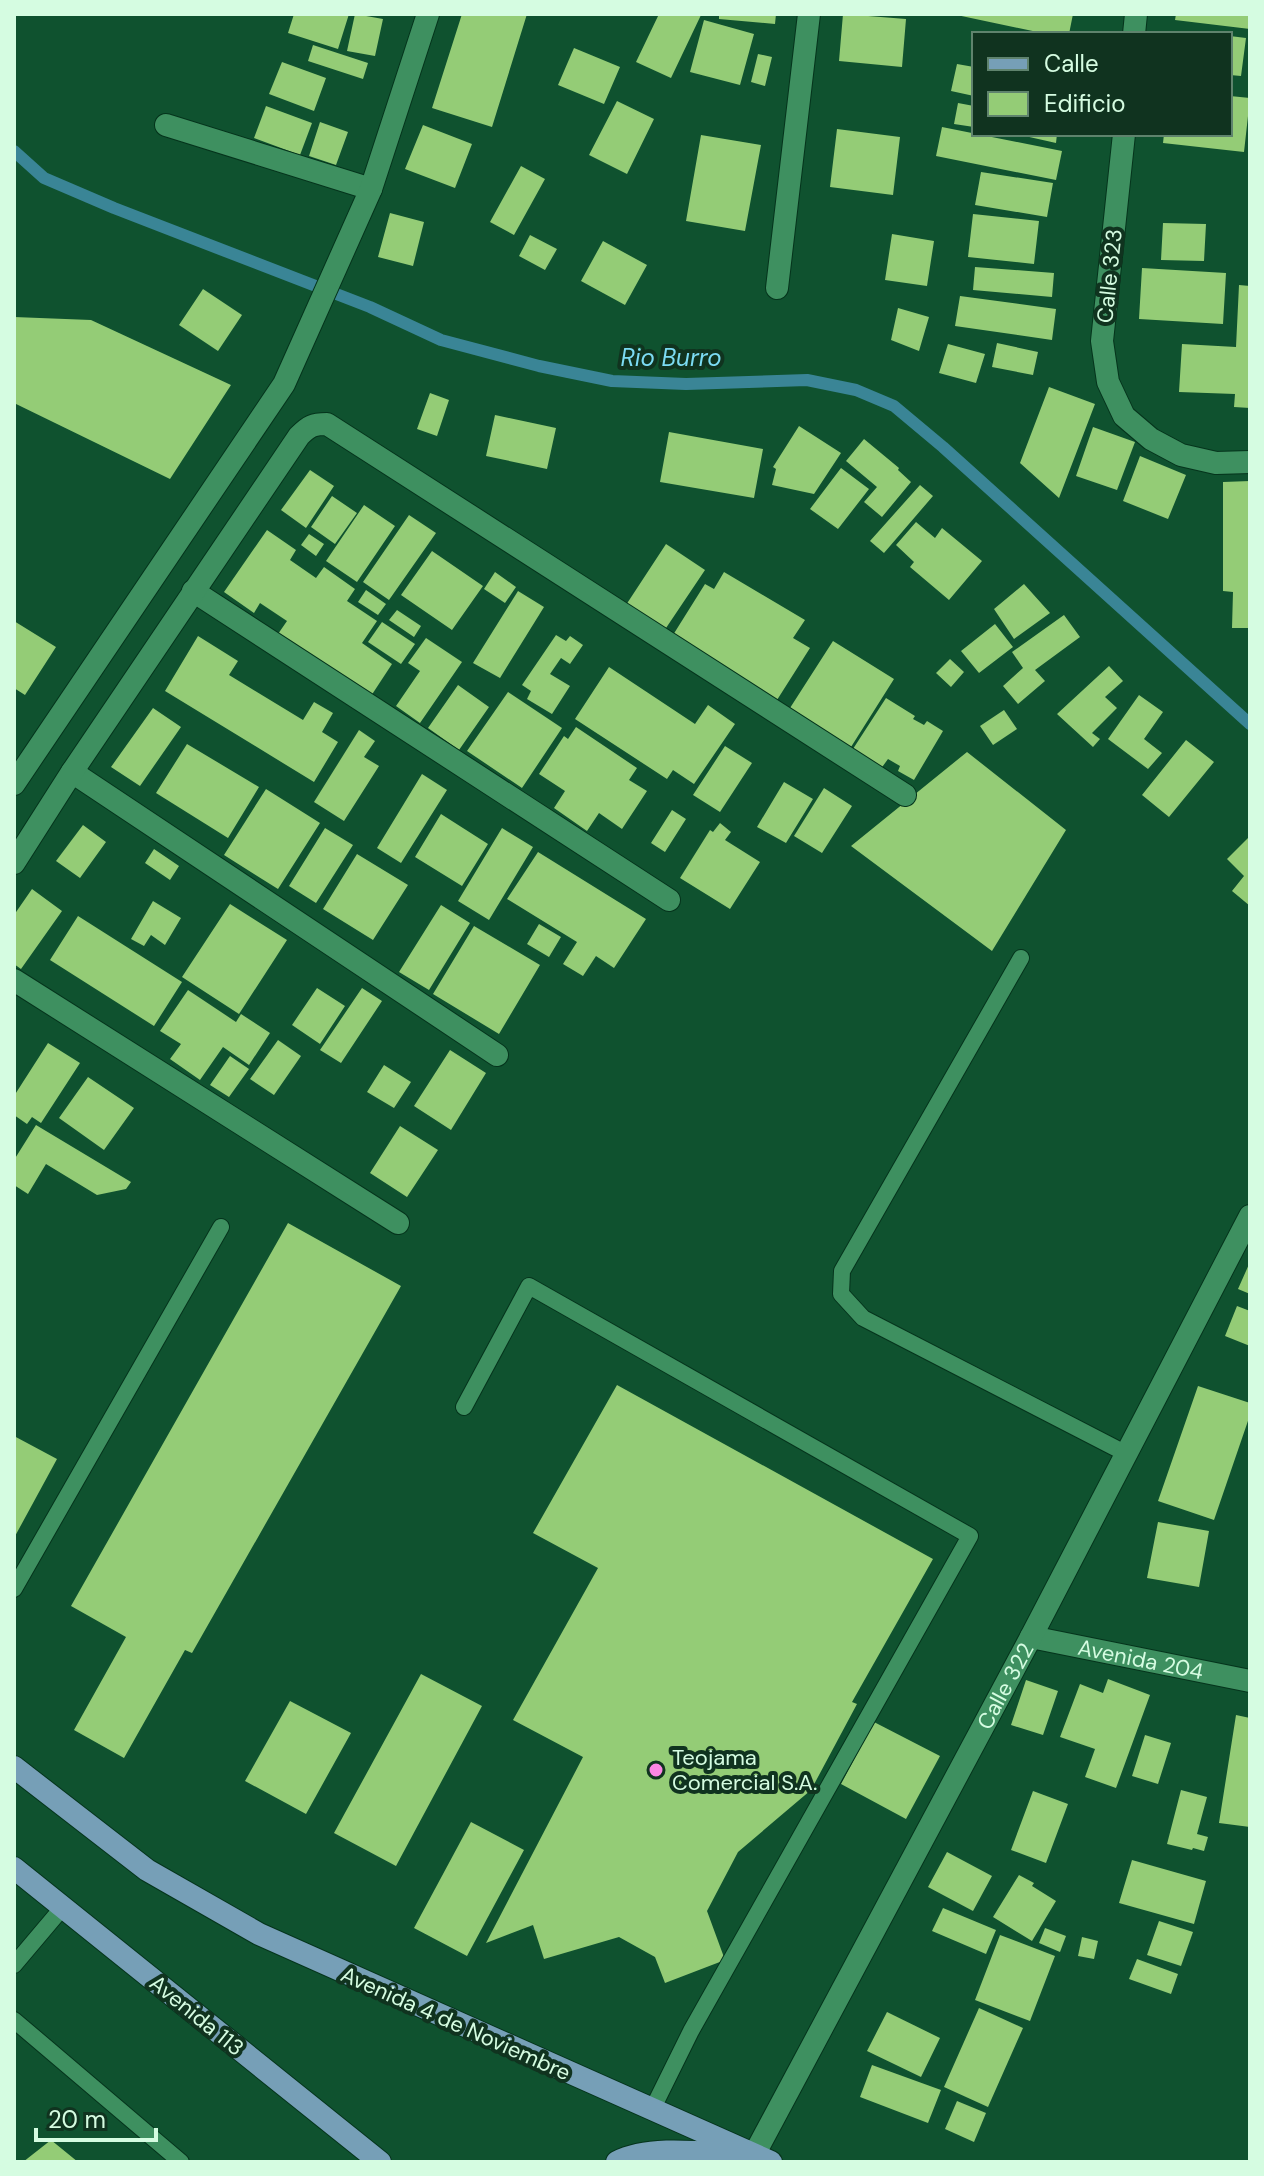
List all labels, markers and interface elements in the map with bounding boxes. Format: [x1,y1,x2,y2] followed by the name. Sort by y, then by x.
[972,32,1232,136] legend
[1044,48,1099,79] text: Calle
[1044,88,1126,119] text: Edificio
[1090,227,1129,325] street label: Calle 323
[620,342,722,373] water label: Rio Burro
[1075,1633,1206,1686] street label: Avenida 204
[970,1638,1040,1735] street label: Calle 322
[672,1743,817,1797] place label: Teojama Comercial S.A.
[647,1761,665,1779] marker: Teojama Comercial S.A.
[336,1960,575,2087] street label: Avenida 4 de Noviembre
[144,1968,250,2062] street label: Avenida 113
[36,2092,156,2142] scale bar
[48,2104,106,2135] text: 20 m

